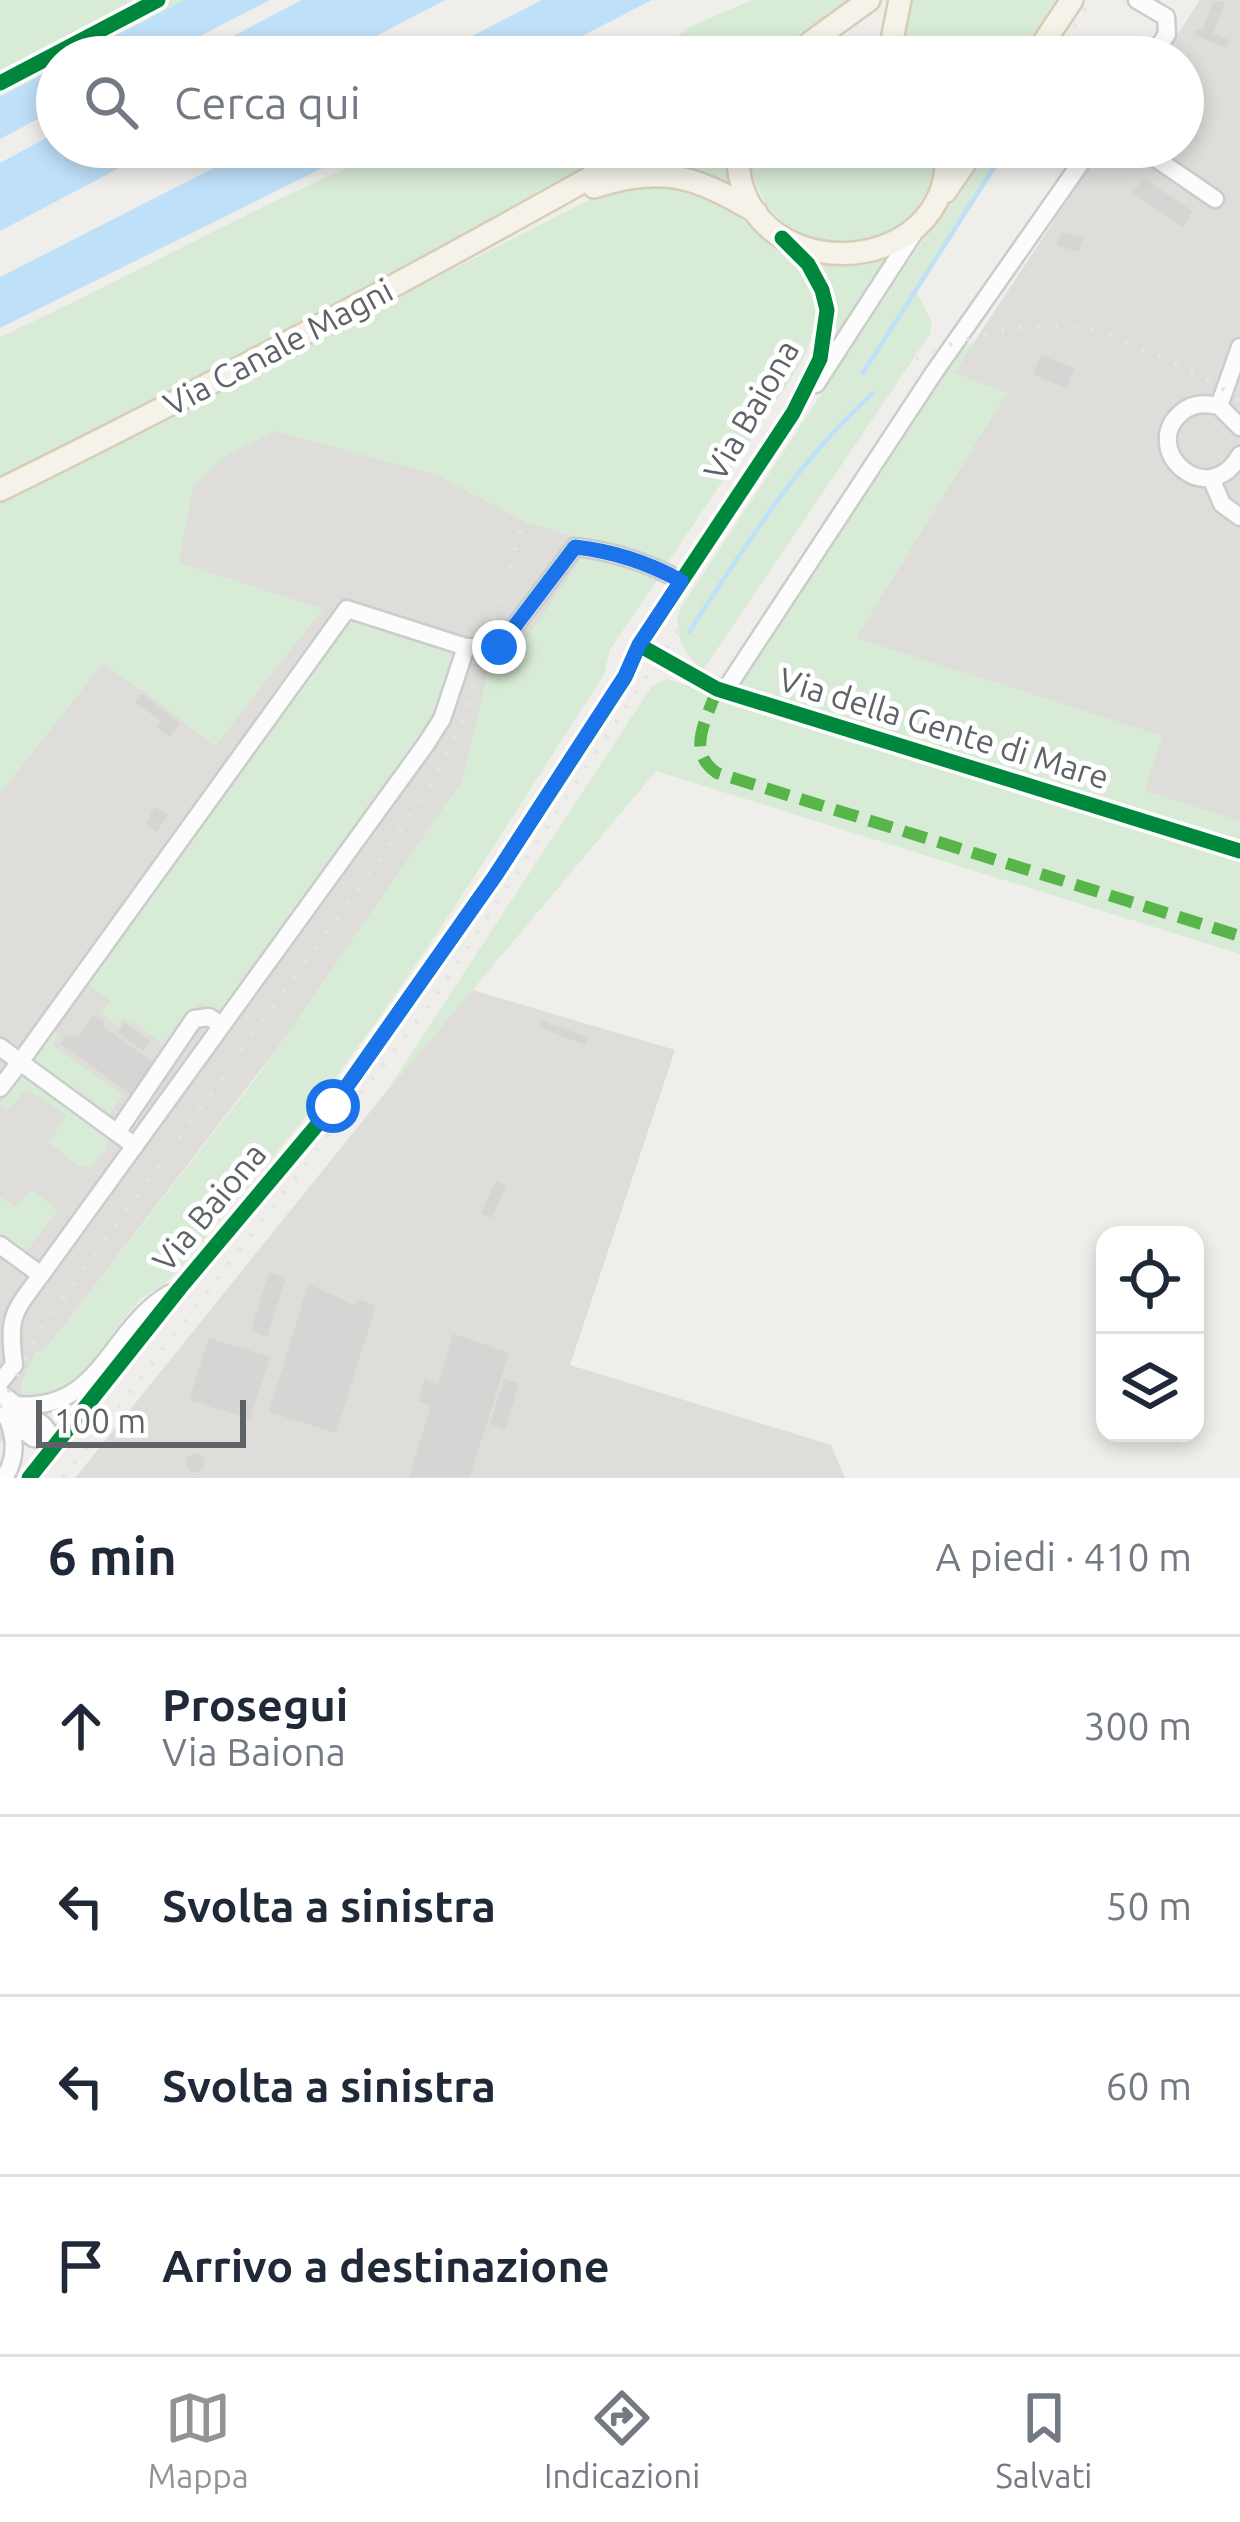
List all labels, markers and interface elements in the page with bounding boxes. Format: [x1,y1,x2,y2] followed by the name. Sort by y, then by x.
[36,36,1204,168] search box
[78,69,144,135] icon: search
[174,77,361,128] text: Cerca qui
[157,271,398,422] street label: Via Canale Magni
[696,333,805,486] street label: Via Baiona
[472,620,526,674] route end
[775,660,1113,795] street label: Via della Gente di Mare
[306,1079,360,1133] route start
[144,1135,273,1278] street label: Via Baiona
[1096,1226,1204,1442] map controls
[1096,1226,1204,1334] button: locate
[1096,1334,1204,1442] button: layers
[36,1394,246,1447] scale bar
[54,1402,146,1439] text: 100 m
[48,1527,177,1585] text: 6 min
[936,1535,1192,1578] text: A piedi · 410 m
[162,1679,348,1730] text: Prosegui
[48,1693,114,1759] icon: ahead
[1083,1704,1192,1747] text: 300 m
[162,1730,346,1773] text: Via Baiona
[48,1873,114,1939] icon: left
[162,1880,496,1931] text: Svolta a sinistra
[1105,1884,1192,1927] text: 50 m
[48,2053,114,2119] icon: left
[162,2060,496,2111] text: Svolta a sinistra
[1105,2064,1192,2107] text: 60 m
[48,2233,114,2299] icon: arrive
[162,2240,610,2291] text: Arrivo a destinazione
[148,2385,249,2494] tab: Mappa
[544,2385,700,2494] tab: Indicazioni
[995,2385,1092,2494] tab: Salvati

